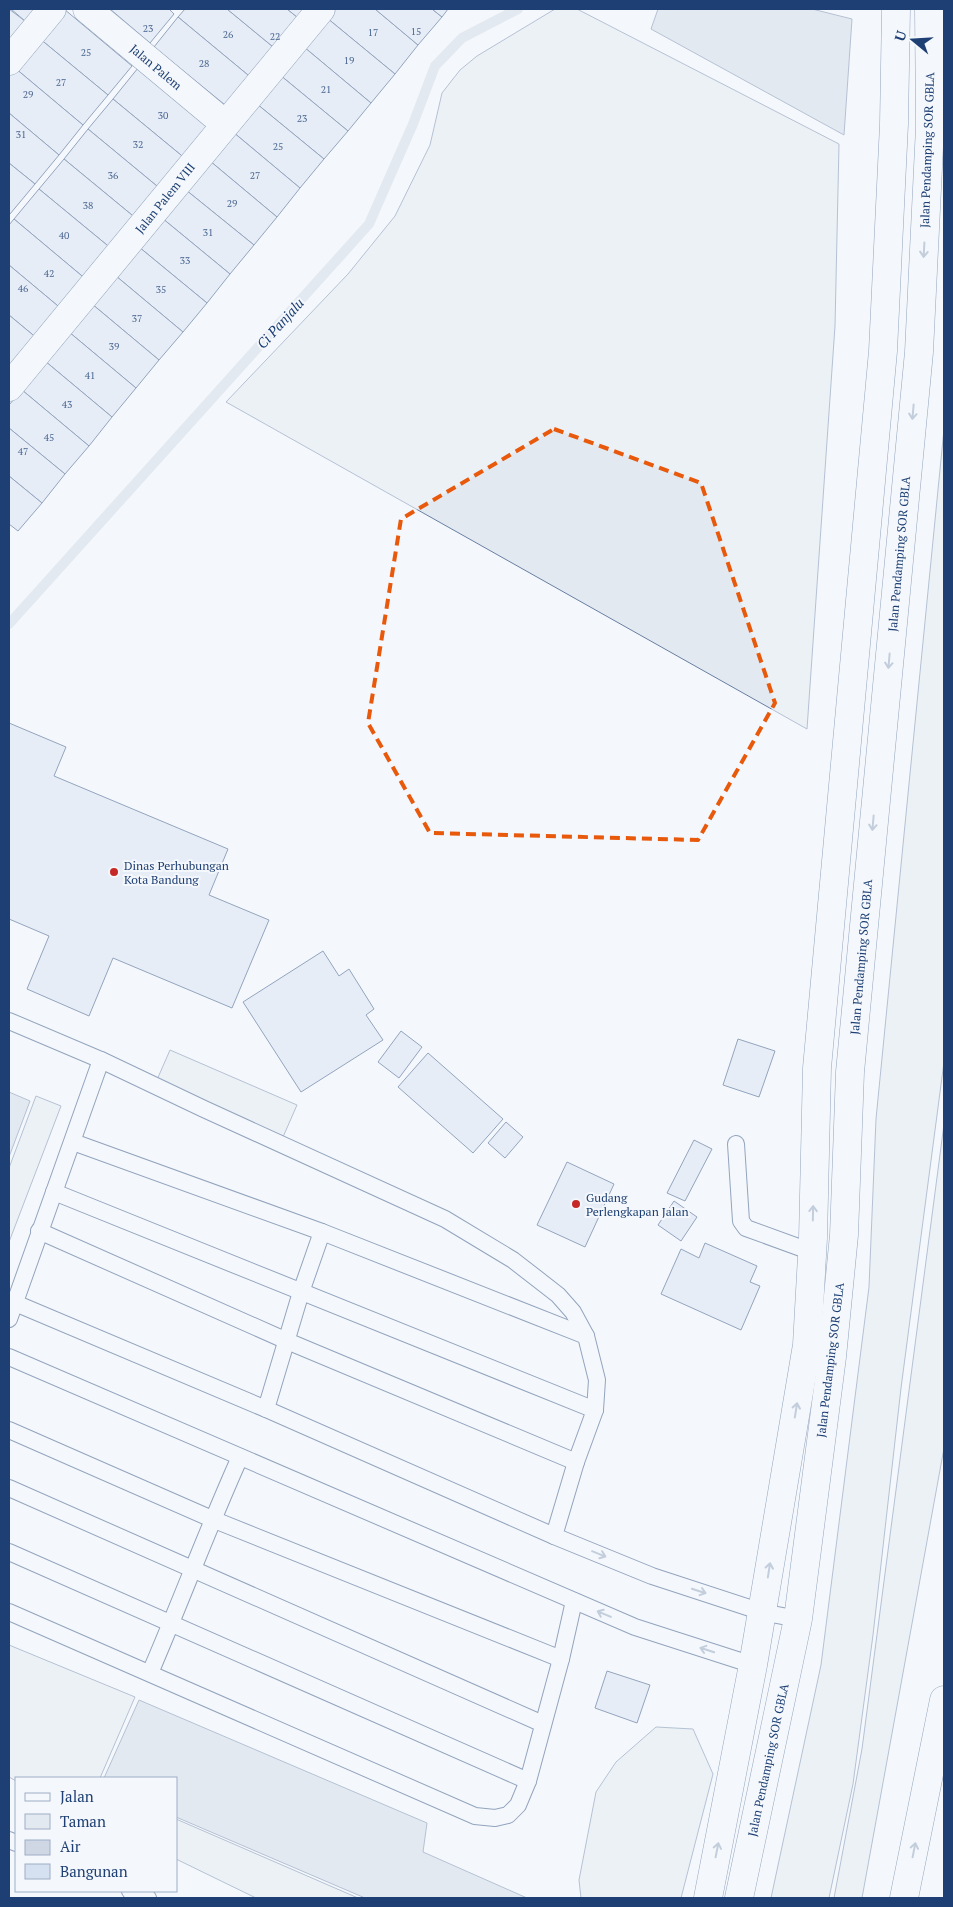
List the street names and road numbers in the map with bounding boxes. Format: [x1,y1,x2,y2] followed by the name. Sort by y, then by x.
[127,41,185,93] street label: Jalan Palem
[917,71,937,228] street label: Jalan Pendamping SOR GBLA
[132,160,198,236] street label: Jalan Palem VIII
[885,475,913,632] street label: Jalan Pendamping SOR GBLA
[847,878,875,1035] street label: Jalan Pendamping SOR GBLA
[813,1281,847,1438] street label: Jalan Pendamping SOR GBLA
[744,1681,792,1838] street label: Jalan Pendamping SOR GBLA

